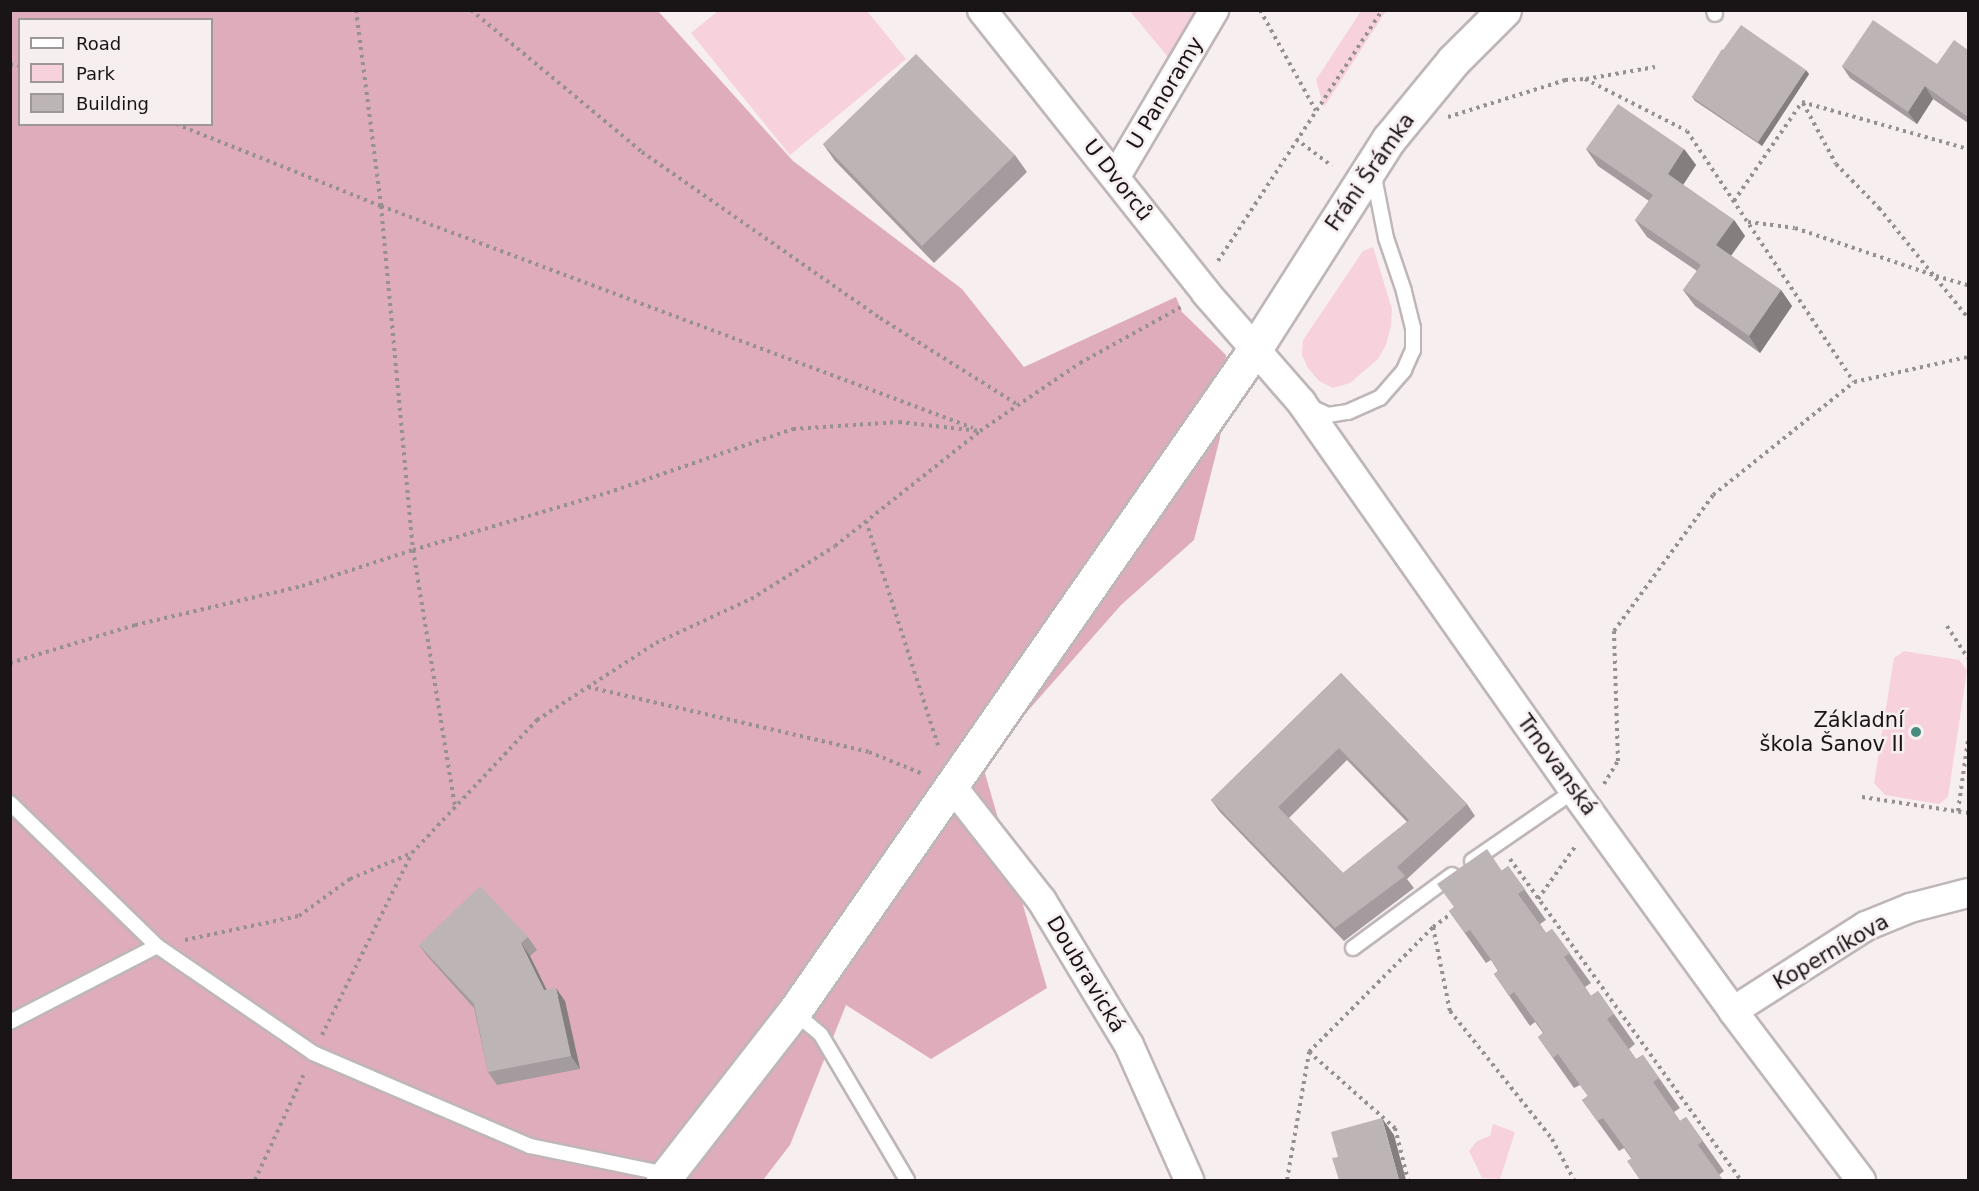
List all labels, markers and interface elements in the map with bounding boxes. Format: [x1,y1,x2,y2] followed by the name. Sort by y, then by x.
[18,18,213,126] legend
[1121,32,1209,154] street label: U Panoramy
[76,33,121,54] text: Road
[76,63,115,84] text: Park
[76,93,149,114] text: Building
[1320,108,1420,236] street label: Fráni Šrámka
[1078,134,1158,226] street label: U Dvorců
[1760,707,1904,757] place label: Základní škola Šanov II
[1512,710,1602,820] street label: Trnovanská
[1909,725,1923,739] marker: Základní škola Šanov II
[1769,909,1893,995] street label: Koperníkova
[1041,911,1131,1037] street label: Doubravická

